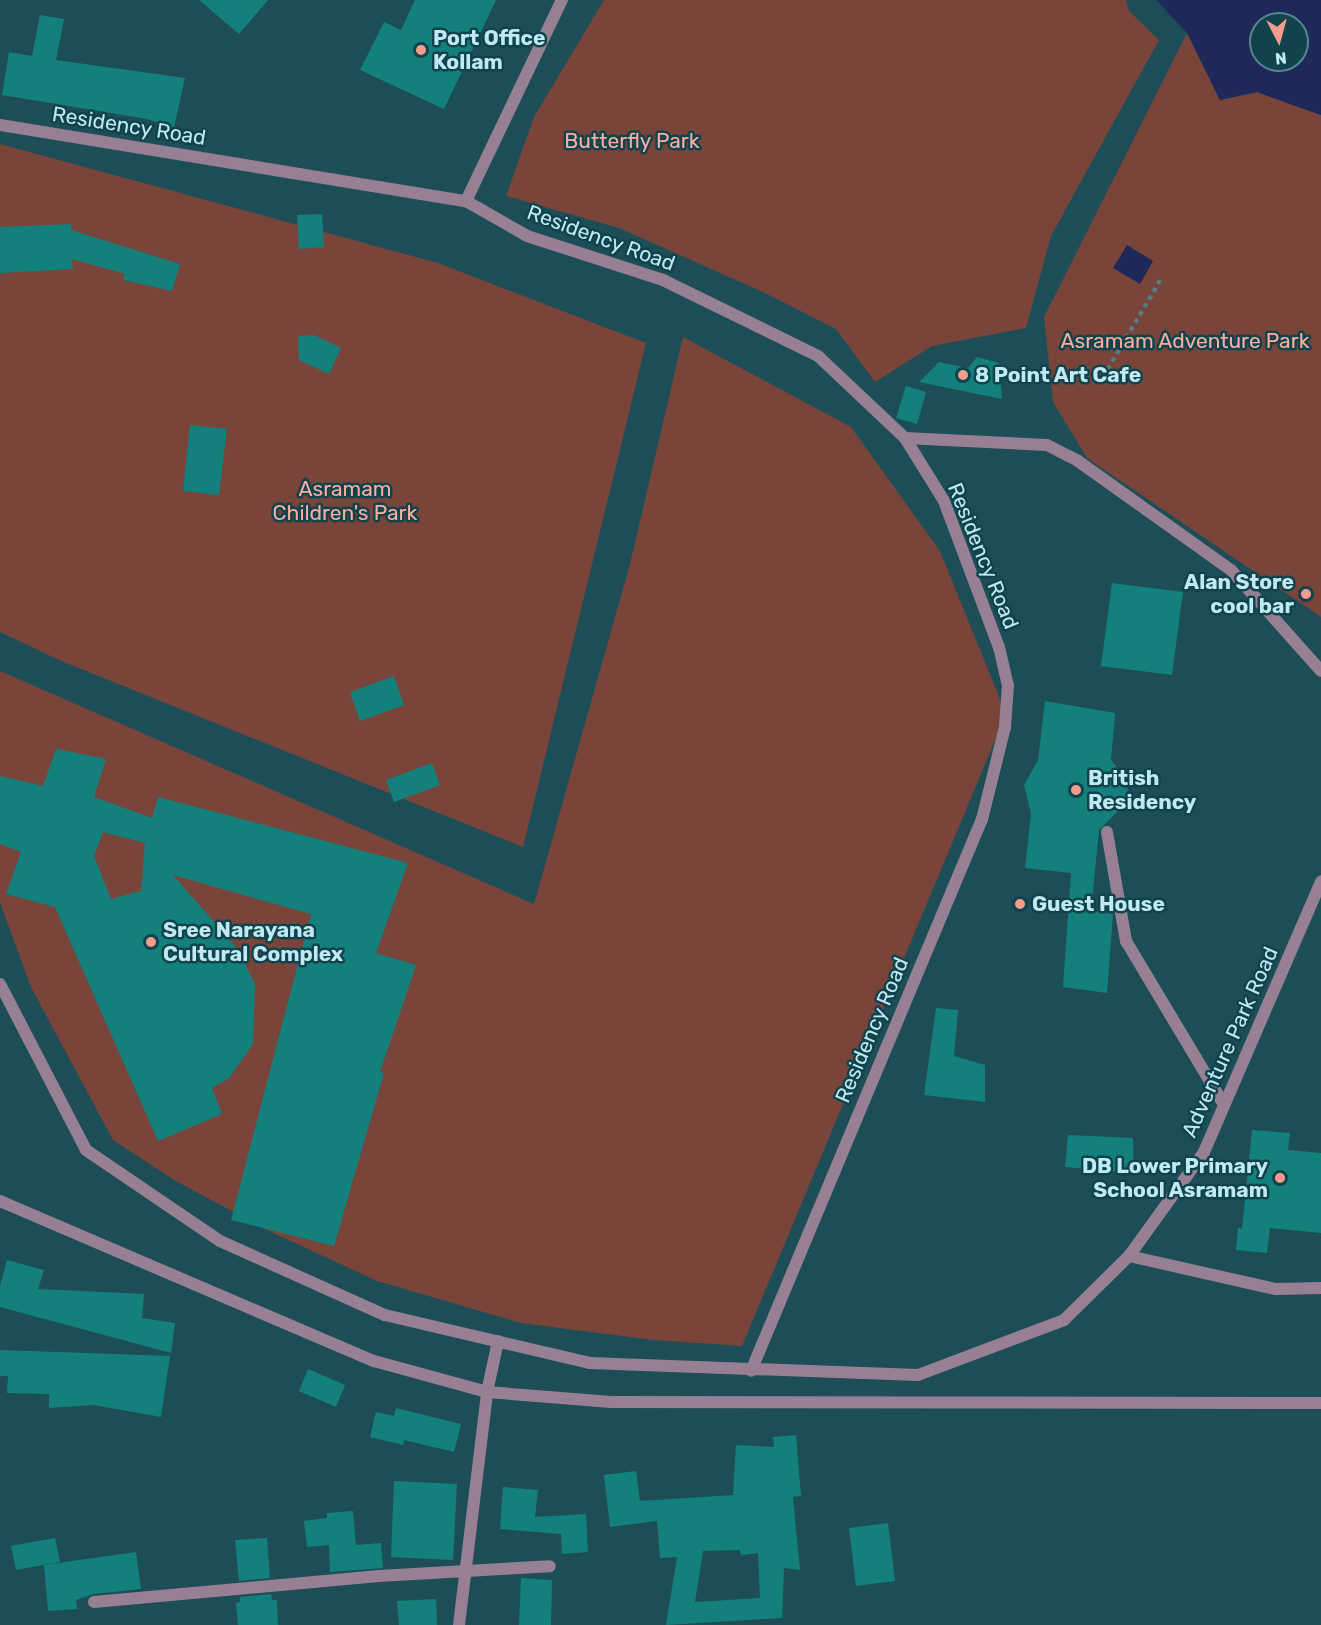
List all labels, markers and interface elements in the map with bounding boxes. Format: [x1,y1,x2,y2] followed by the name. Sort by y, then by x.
[1249,12,1309,72] north arrow
[433,25,545,75] place label: Port Office Kollam
[414,43,428,57] marker: Port Office Kollam
[1274,48,1287,68] text: N
[50,101,208,151] street label: Residency Road
[564,128,700,154] park label: Butterfly Park
[523,199,679,277] street label: Residency Road
[1060,328,1310,354] park label: Asramam Adventure Park
[975,362,1142,388] place label: 8 Point Art Cafe
[956,368,970,382] marker: 8 Point Art Cafe
[273,476,417,526] park label: Asramam Children's Park
[942,479,1024,633] street label: Residency Road
[1184,569,1294,619] place label: Alan Store cool bar
[1299,587,1313,601] marker: Alan Store cool bar
[1088,765,1196,815] place label: British Residency
[1069,783,1083,797] marker: British Residency
[1032,891,1165,917] place label: Guest House
[1013,897,1027,911] marker: Guest House
[163,917,343,967] place label: Sree Narayana Cultural Complex
[144,935,158,949] marker: Sree Narayana Cultural Complex
[1177,943,1283,1141] street label: Adventure Park Road
[830,953,914,1107] street label: Residency Road
[1082,1153,1268,1203] place label: DB Lower Primary School Asramam
[1273,1171,1287,1185] marker: DB Lower Primary School Asramam

